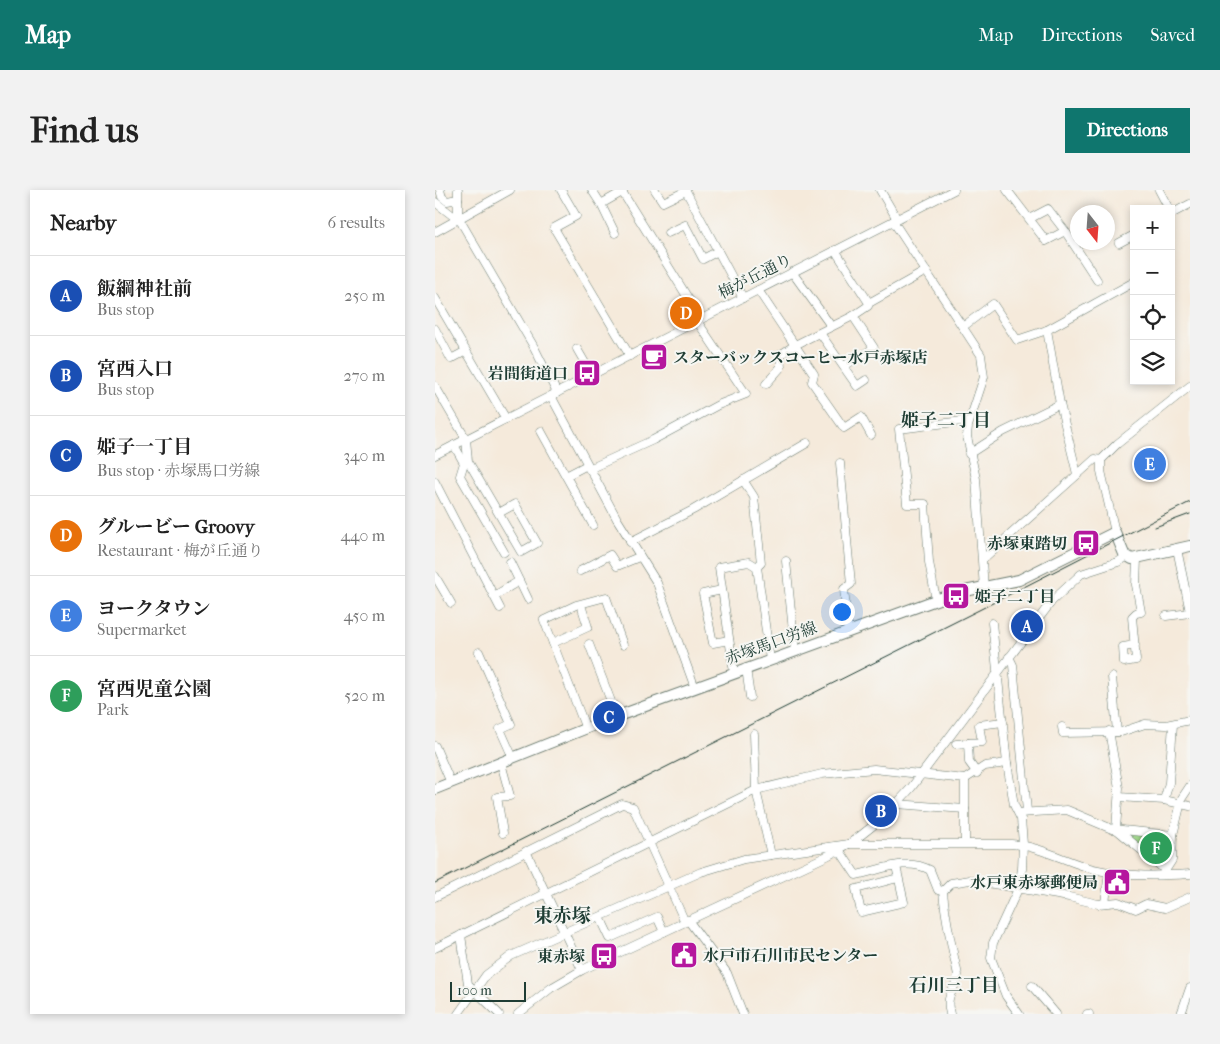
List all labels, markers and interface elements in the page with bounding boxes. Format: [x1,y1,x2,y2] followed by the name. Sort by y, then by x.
[25,21,71,49] text: Map
[979,25,1013,46] text: Map
[1041,25,1122,46] text: Directions
[1150,25,1195,46] text: Saved
[1065,108,1190,153] button: Directions
[30,110,139,151] text: Find us
[1070,205,1115,250] north arrow
[1130,205,1175,385] map controls
[1130,205,1175,250] button: +
[50,211,116,235] text: Nearby
[327,213,385,232] text: 6 results
[715,249,795,303] street label: 梅が丘通り
[1130,250,1175,295] button: −
[97,278,192,300] text: 飯綱神社前
[61,286,71,305] text: A
[344,286,385,305] text: 250 m
[670,294,702,332] pin: D
[1130,295,1175,340] button: locate
[97,300,154,319] text: Bus stop
[1130,340,1175,385] button: layers
[639,342,669,372] cafe icon: スターバックスコーヒー水戸赤塚店
[673,348,927,367] place label: スターバックスコーヒー水戸赤塚店
[97,358,173,380] text: 宮西入口
[572,358,602,388] bus stop icon: 岩間街道口
[488,364,568,383] place label: 岩間街道口
[61,366,71,385] text: B
[344,366,385,385] text: 270 m
[97,380,154,399] text: Bus stop
[901,410,991,431] district label: 姫子二丁目
[97,436,192,458] text: 姫子一丁目
[1134,445,1166,483] pin: E
[61,446,71,465] text: C
[343,446,385,465] text: 340 m
[97,461,260,480] text: Bus stop · 赤塚馬口労線
[97,516,255,538] text: グルービー Groovy
[60,526,72,545] text: D
[340,526,385,545] text: 440 m
[1071,528,1101,558] bus stop icon: 赤塚東踏切
[987,534,1067,553] place label: 赤塚東踏切
[97,541,264,560] text: Restaurant · 梅が丘通り
[941,581,971,611] bus stop icon: 姫子二丁目
[975,587,1055,606] place label: 姫子二丁目
[97,598,211,620] text: ヨークタウン
[829,599,855,625] your location
[61,606,71,625] text: E
[344,606,385,625] text: 450 m
[1011,607,1043,645] pin: A
[723,618,819,668] street label: 赤塚馬口労線
[97,620,187,639] text: Supermarket
[97,678,211,700] text: 宮西児童公園
[62,686,70,705] text: F
[344,686,385,705] text: 520 m
[593,698,625,736] pin: C
[97,700,129,719] text: Park
[865,792,897,830] pin: B
[1140,829,1172,867] pin: F
[1102,867,1132,897] public building icon: 水戸東赤塚郵便局
[970,873,1098,892] place label: 水戸東赤塚郵便局
[533,905,591,927] district label: 東赤塚
[669,940,699,970] public building icon: 水戸市石川市民センター
[589,941,619,971] bus stop icon: 東赤塚
[703,946,878,965] place label: 水戸市石川市民センター
[537,947,585,966] place label: 東赤塚
[909,975,999,996] district label: 石川三丁目
[450,979,526,1002] scale bar
[457,982,492,999] text: 100 m

